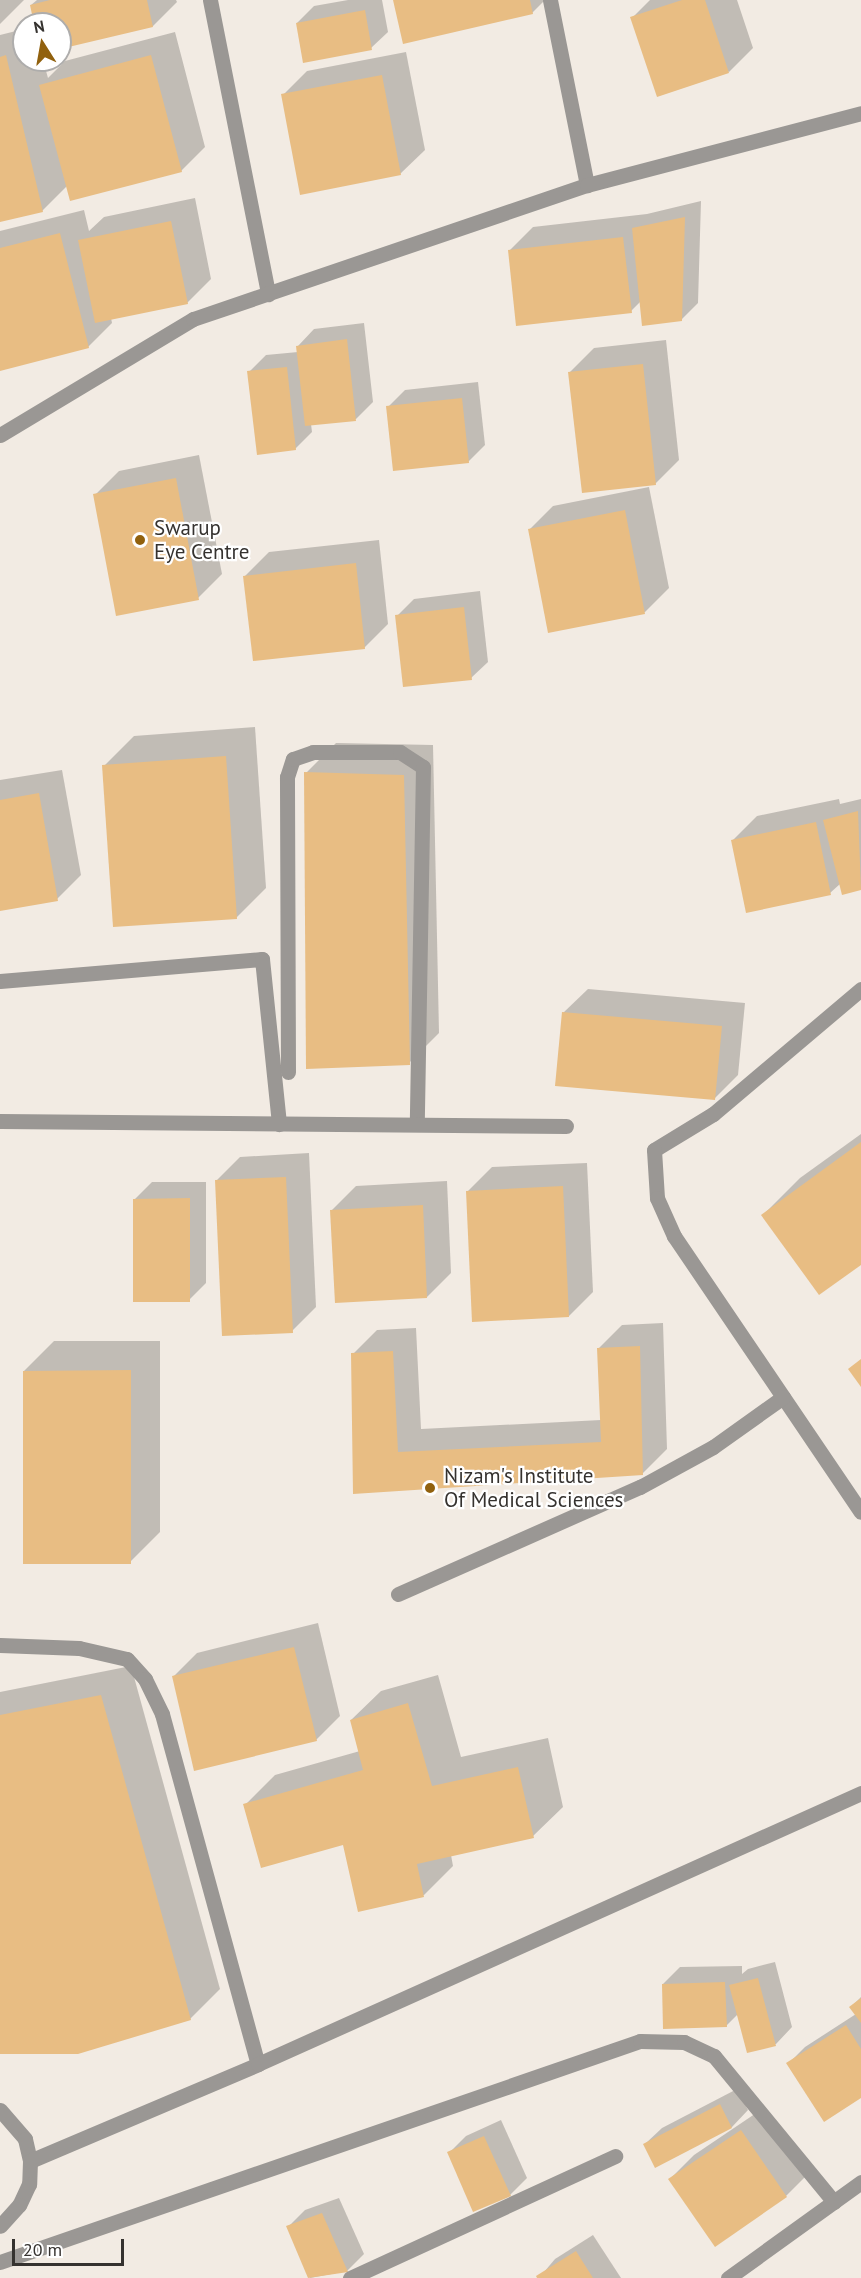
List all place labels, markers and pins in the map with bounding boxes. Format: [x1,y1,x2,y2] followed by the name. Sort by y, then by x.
[154,515,249,565] place label: Swarup Eye Centre
[131,531,149,549] marker: Swarup Eye Centre
[444,1463,623,1513] place label: Nizam's Institute Of Medical Sciences
[421,1479,439,1497] marker: Nizam's Institute Of Medical Sciences

